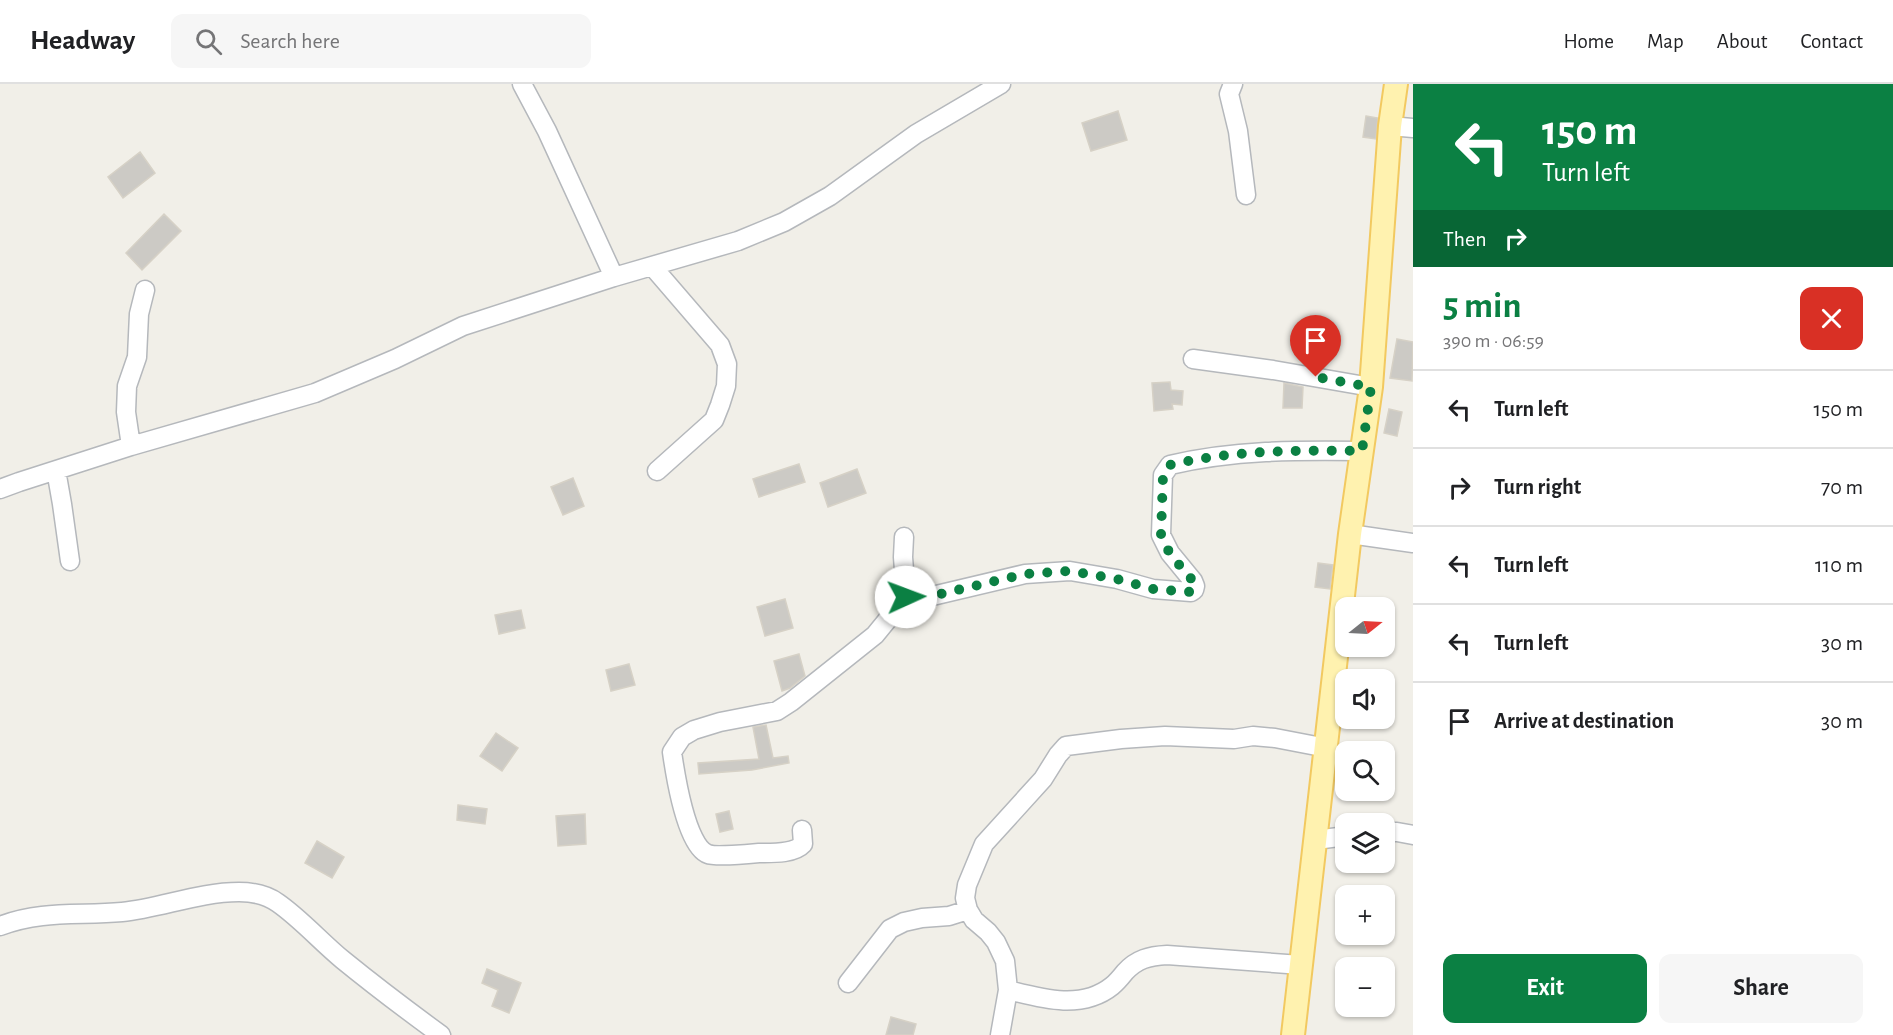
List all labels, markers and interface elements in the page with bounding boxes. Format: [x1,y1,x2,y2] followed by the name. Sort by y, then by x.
[171,14,591,68] search box
[192,25,225,58] icon: search
[30,27,135,55] text: Headway
[240,30,340,52] text: Search here
[1563,31,1614,52] text: Home
[1647,31,1684,52] text: Map
[1717,31,1767,52] text: About
[1800,31,1863,52] text: Contact
[1443,108,1521,186] icon: left
[1542,110,1637,152] text: 150 m
[1542,159,1630,186] text: Turn left
[1499,222,1532,255] icon: right
[1443,228,1487,250] text: Then
[1800,287,1863,350] button: close
[1443,288,1521,324] text: 5 min
[1290,315,1341,377] pin
[1299,324,1332,357] icon: arrive
[1443,331,1544,351] text: 390 m · 06:59
[1443,393,1476,426] icon: left
[1494,398,1568,420] text: Turn left
[1813,398,1863,420] text: 150 m
[1443,471,1476,504] icon: right
[1494,476,1581,498] text: Turn right
[1821,476,1863,498] text: 70 m
[1443,549,1476,582] icon: left
[1494,554,1568,576] text: Turn left
[1815,554,1863,576] text: 110 m
[874,565,938,629] position arrow
[1335,597,1395,657] north arrow
[1335,597,1395,1017] map controls
[1443,627,1476,660] icon: left
[1494,632,1568,654] text: Turn left
[1821,632,1863,654] text: 30 m
[1335,669,1395,729] button: sound
[1443,705,1476,738] icon: arrive
[1494,710,1674,732] text: Arrive at destination
[1821,710,1863,732] text: 30 m
[1335,741,1395,801] button: search
[1335,813,1395,873] button: layers
[1335,885,1395,945] button: +
[1443,954,1647,1023] button: Exit
[1659,954,1863,1023] button: Share
[1335,957,1395,1017] button: −

